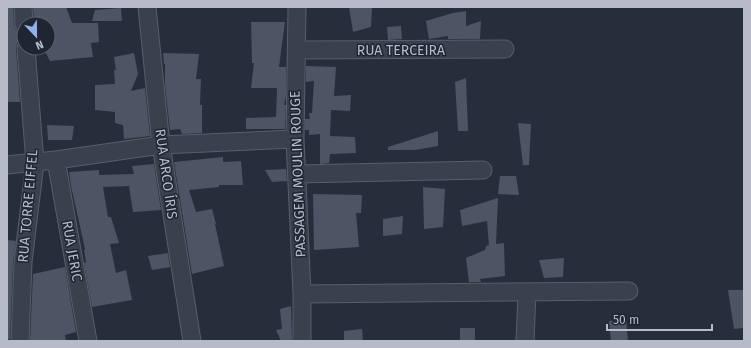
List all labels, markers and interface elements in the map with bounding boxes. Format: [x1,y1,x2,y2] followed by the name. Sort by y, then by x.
[16,16,56,56] north arrow
[34,37,45,52] text: N
[357,42,445,59] street label: RUA TERCEIRA
[287,90,309,258] street label: PASSAGEM MOULIN ROUGE
[151,128,182,221] street label: RUA ARCO ÍRIS
[15,149,41,263] street label: RUA TORRE EIFFEL
[58,219,86,283] street label: RUA JERIC
[607,306,712,332] scale bar
[613,313,639,327] text: 50 m

